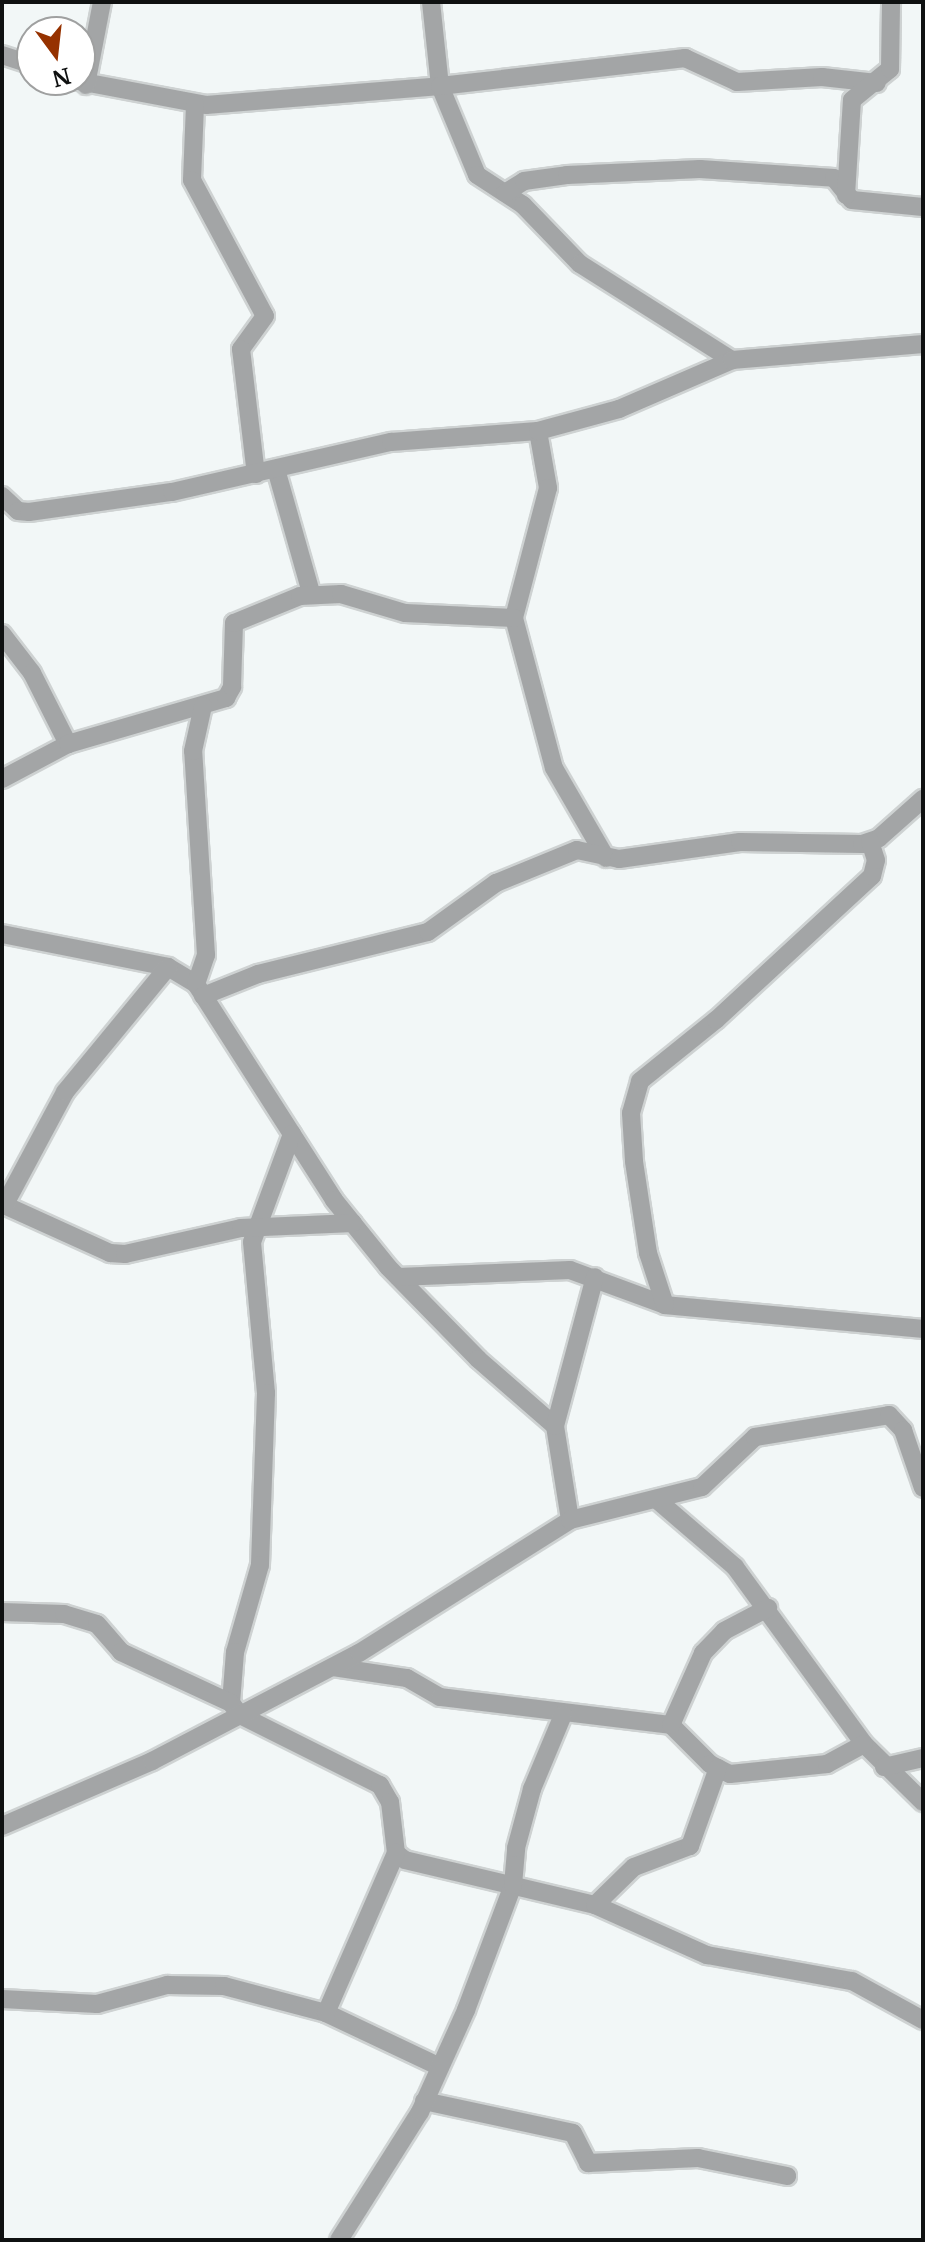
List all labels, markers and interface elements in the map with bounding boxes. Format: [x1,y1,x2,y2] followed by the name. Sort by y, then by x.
[16,16,96,96] north arrow
[50,61,74,93] text: N

